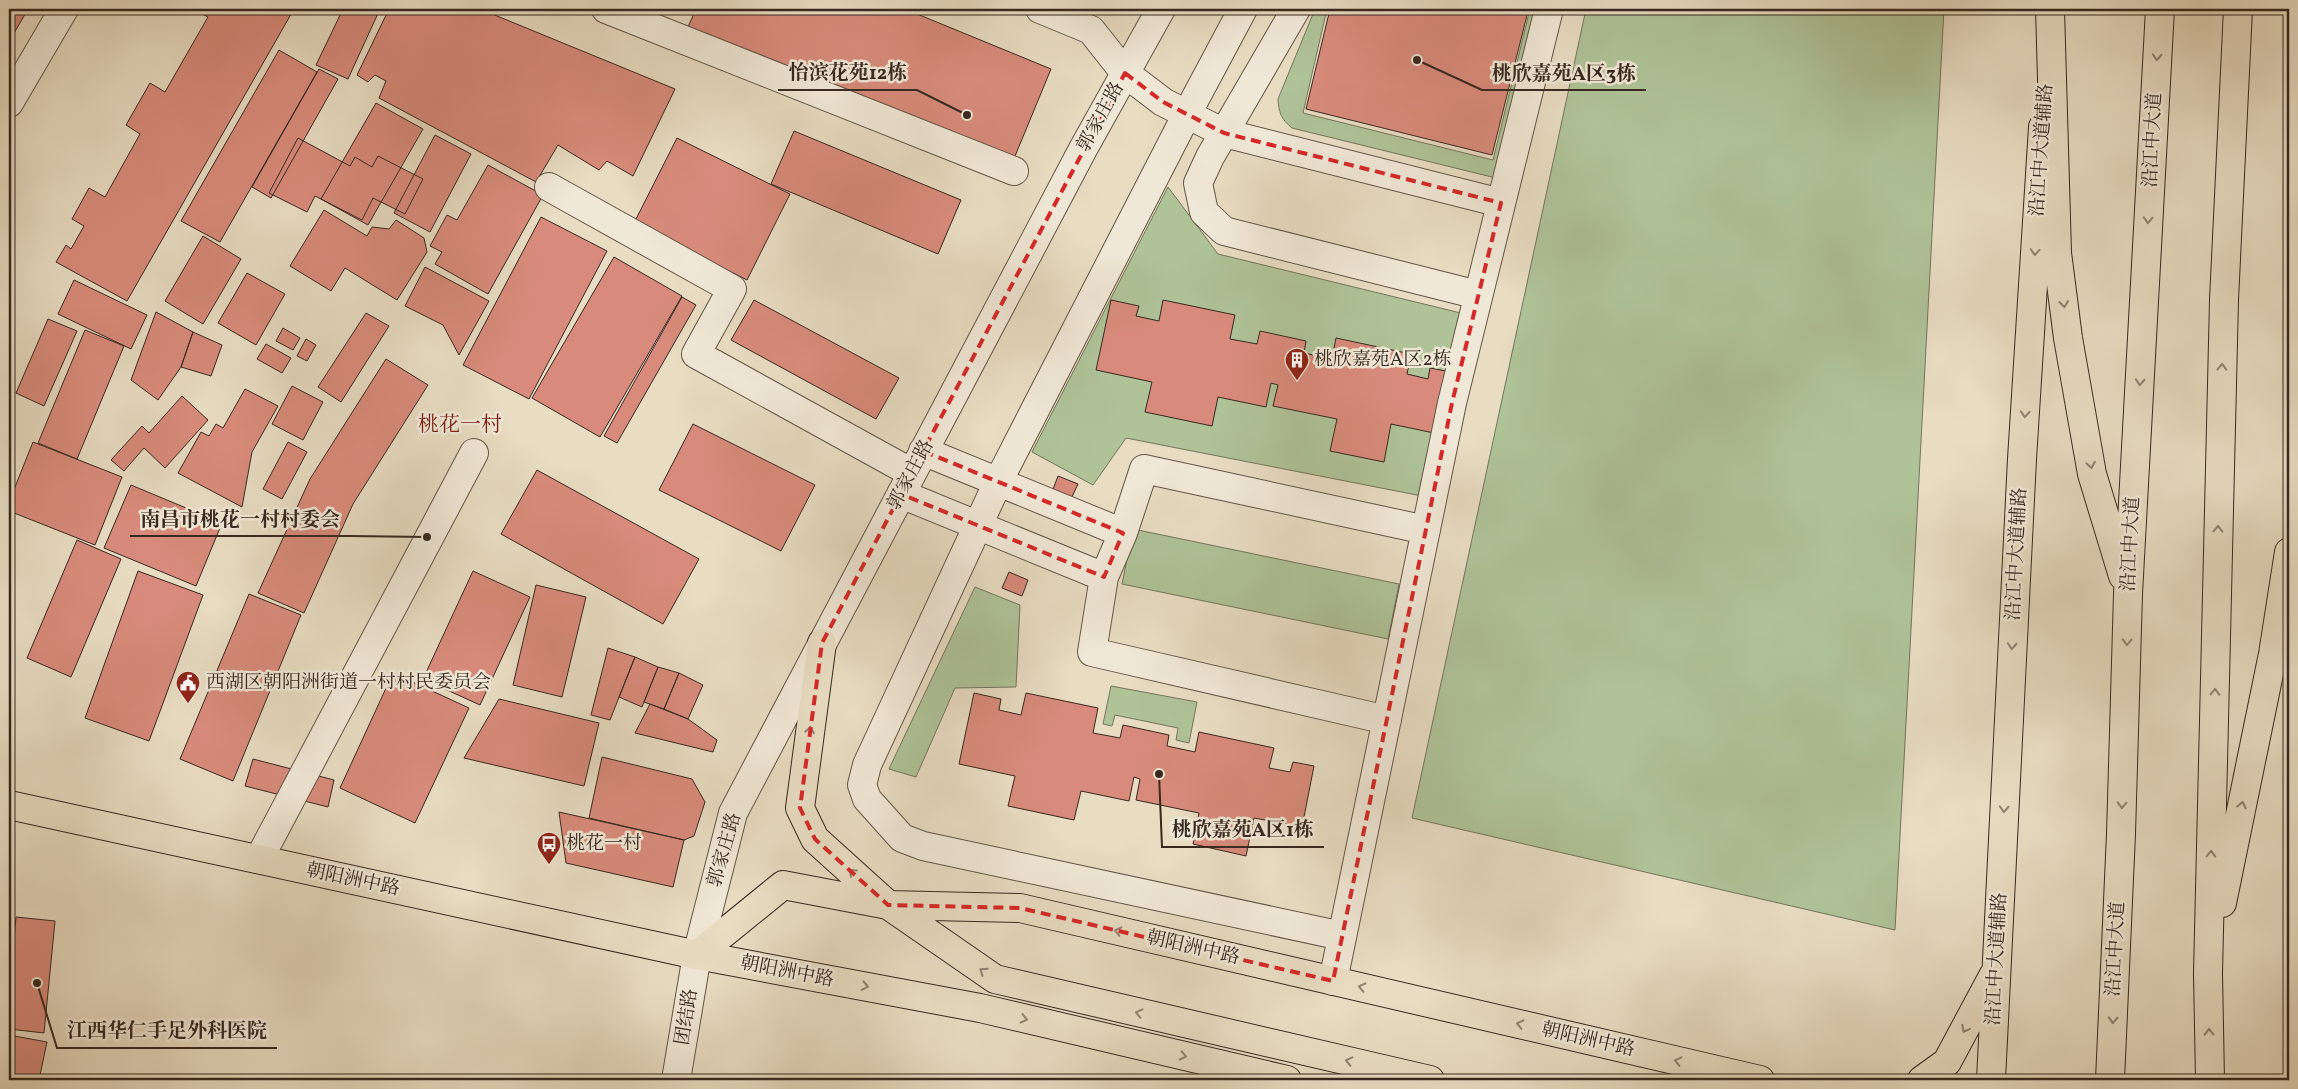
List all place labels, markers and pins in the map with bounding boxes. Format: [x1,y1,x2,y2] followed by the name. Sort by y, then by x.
[778,55,917,90] callout: 怡滨花苑12栋
[1482,55,1646,90] callout: 桃欣嘉苑A区3栋
[1284,347,1310,381] building icon: 桃欣嘉苑A区2栋
[1314,347,1452,373] place label: 桃欣嘉苑A区2栋
[130,501,350,536] callout: 南昌市桃花一村村委会
[175,670,201,704] public building icon: 西湖区朝阳洲街道一村村民委员会
[206,670,491,696] place label: 西湖区朝阳洲街道一村村民委员会
[1162,812,1324,847] callout: 桃欣嘉苑A区1栋
[536,831,562,865] bus stop icon: 桃花一村
[566,831,642,857] place label: 桃花一村
[57,1013,277,1048] callout: 江西华仁手足外科医院

